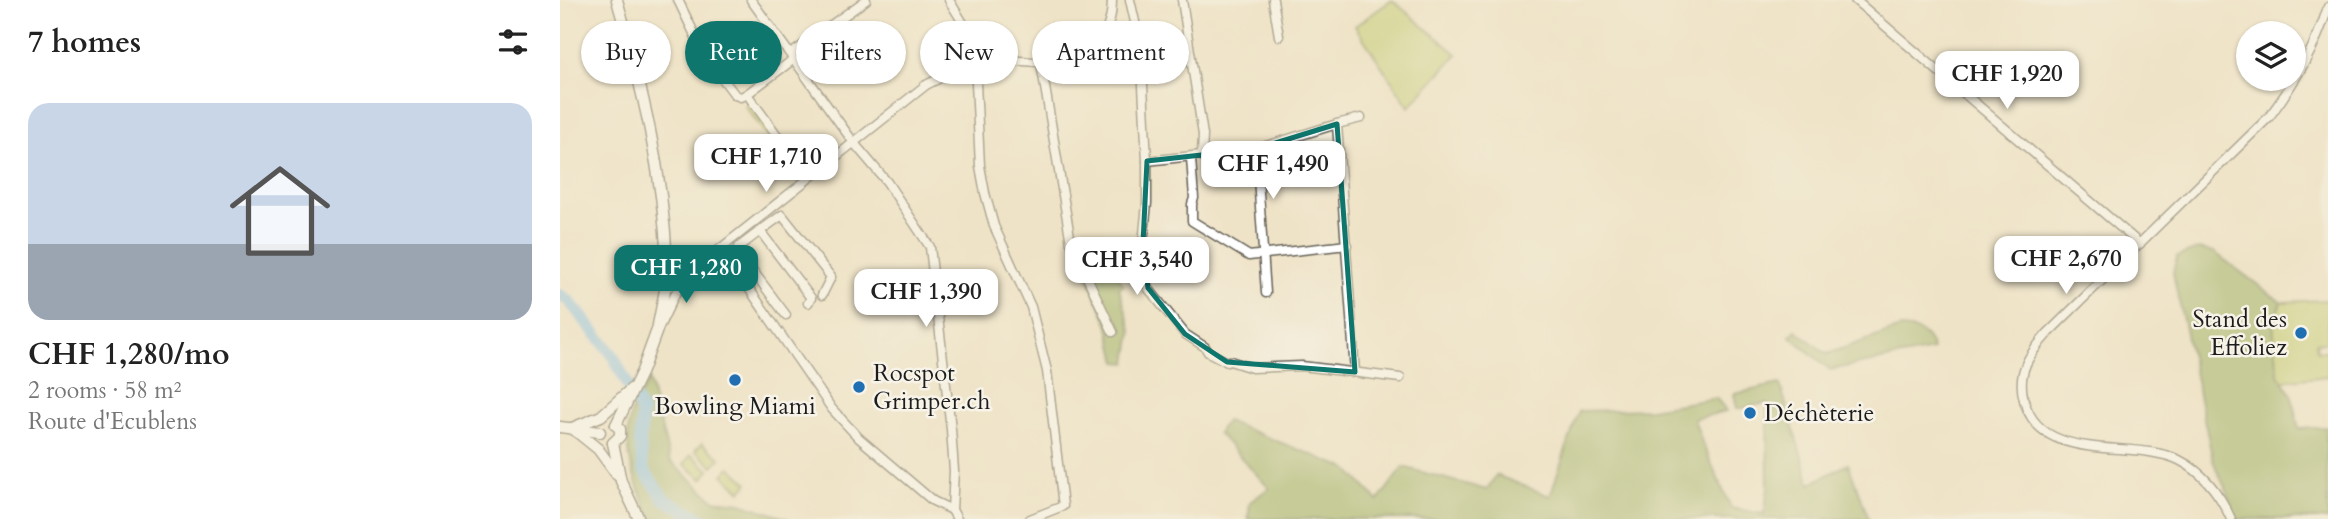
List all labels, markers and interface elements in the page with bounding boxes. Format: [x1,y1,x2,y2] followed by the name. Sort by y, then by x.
[581,21,671,84] chip: Buy
[685,21,782,84] chip: Rent
[796,21,906,84] chip: Filters
[920,21,1018,84] chip: New
[1032,21,1189,84] chip: Apartment
[2236,21,2306,91] map controls
[2236,21,2306,91] button: layers
[28,22,141,63] text: 7 homes
[494,23,532,61] icon: filters
[1927,52,2087,111] pin: CHF 1,920
[1951,58,2063,89] text: CHF 1,920
[686,134,846,194] pin: CHF 1,710
[710,141,822,172] text: CHF 1,710
[1193,142,1353,201] pin: CHF 1,490
[217,148,343,274] icon: home
[1217,148,1329,179] text: CHF 1,490
[1986,236,2146,296] pin: CHF 2,670
[1057,238,1217,297] pin: CHF 3,540
[2010,243,2122,274] text: CHF 2,670
[1081,244,1193,275] text: CHF 3,540
[606,246,766,305] pin: CHF 1,280
[630,252,742,283] text: CHF 1,280
[846,270,1006,329] pin: CHF 1,390
[870,276,982,307] text: CHF 1,390
[2192,303,2287,364] place label: Stand des Effoliez
[2293,325,2309,341] marker: Stand des Effoliez
[28,334,229,375] text: CHF 1,280/mo
[873,357,990,418] place label: Rocspot Grimper.ch
[727,372,743,388] marker: Bowling Miami
[28,375,181,406] text: 2 rooms · 58 m²
[851,379,867,395] marker: Rocspot Grimper.ch
[654,390,816,423] place label: Bowling Miami
[1764,397,1874,430] place label: Déchèterie
[1742,405,1758,421] marker: Déchèterie
[28,406,197,437] text: Route d'Ecublens

